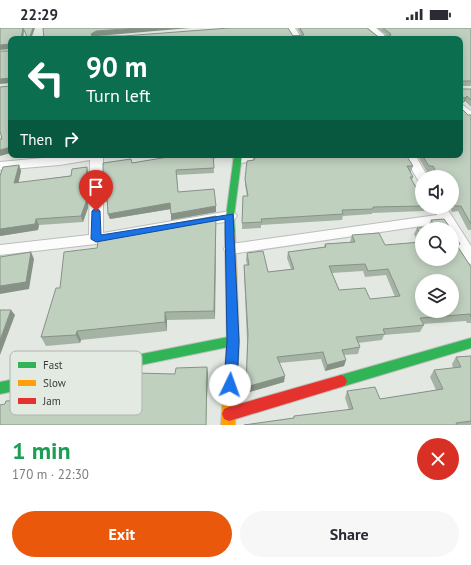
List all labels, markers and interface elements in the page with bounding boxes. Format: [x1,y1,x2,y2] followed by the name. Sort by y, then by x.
[20,5,58,24] text: 22:29
[86,48,147,85] text: 90 m
[20,52,72,104] icon: left
[86,84,151,107] text: Turn left
[60,128,82,150] icon: right
[20,130,52,149] text: Then
[79,170,113,211] pin
[415,170,459,318] map controls
[415,170,459,214] button: sound
[85,176,107,198] icon: arrive
[415,222,459,266] button: search
[415,274,459,318] button: layers
[10,351,142,415] legend
[43,358,63,372] text: Fast
[209,364,251,406] position arrow
[43,376,66,390] text: Slow
[42,394,61,408] text: Jam
[12,435,71,466] text: 1 min
[417,438,459,480] button: close
[12,466,89,483] text: 170 m · 22:30
[12,511,232,557] button: Exit
[240,511,459,557] button: Share

